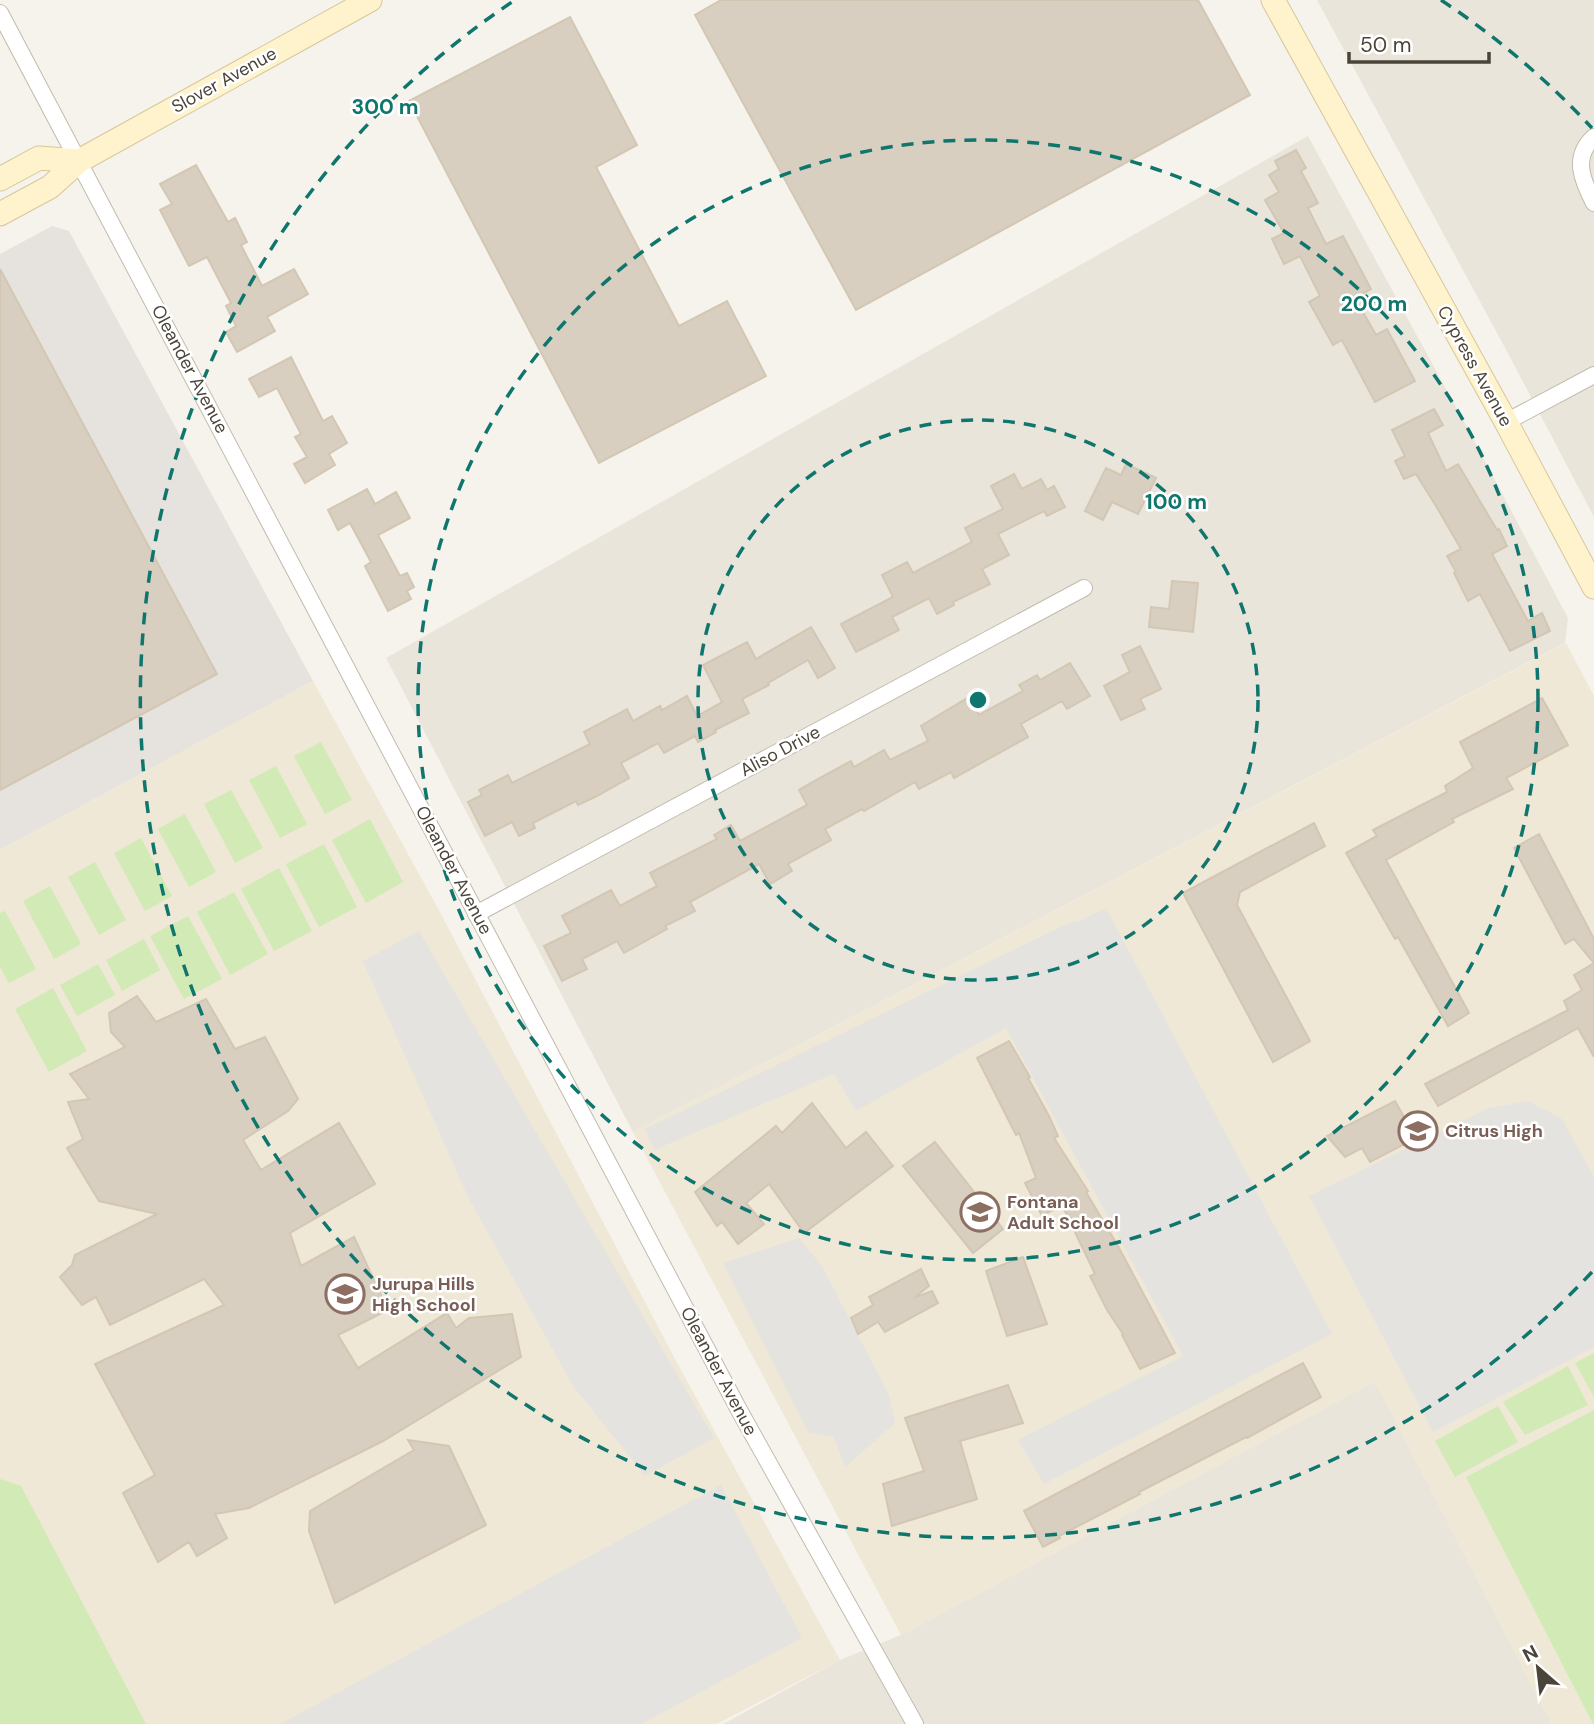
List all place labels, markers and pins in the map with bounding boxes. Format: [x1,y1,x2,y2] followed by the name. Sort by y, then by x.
[966,688,990,712] centre of rings
[1397,1110,1439,1152] school or university icon: Citrus High
[1445,1119,1543,1143] place label: Citrus High
[1007,1190,1119,1235] place label: Fontana Adult School
[959,1191,1001,1233] school or university icon: Fontana Adult School
[372,1272,476,1317] place label: Jurupa Hills High School
[324,1273,366,1315] school or university icon: Jurupa Hills High School

